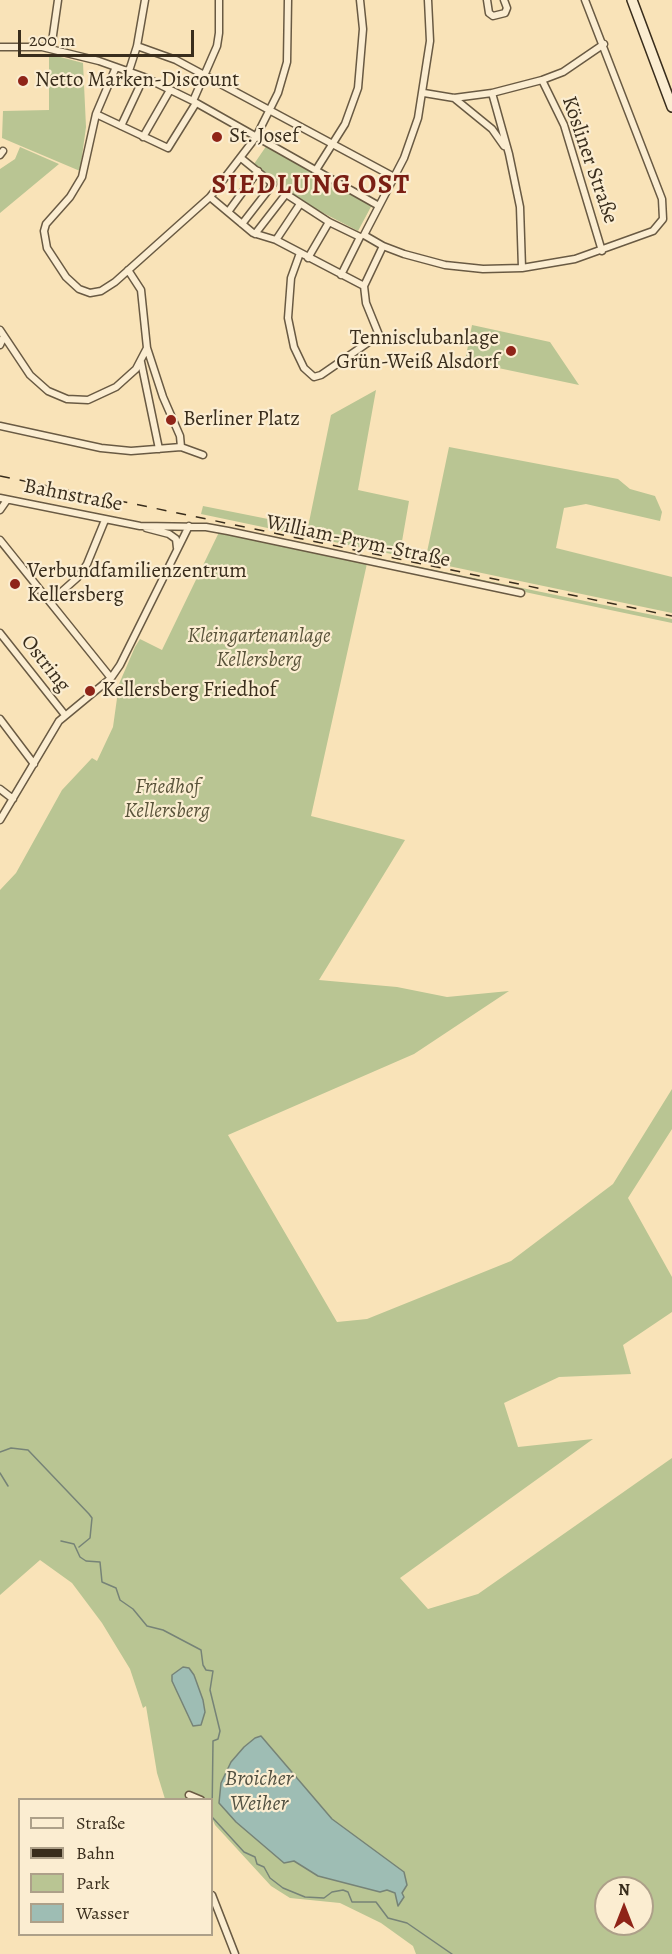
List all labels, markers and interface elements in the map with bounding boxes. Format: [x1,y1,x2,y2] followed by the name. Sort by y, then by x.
[21,18,196,56] scale bar
[29,28,75,52] text: 200 m
[35,68,239,94] place label: Netto Marken-Discount
[16,74,30,88] marker: Netto Marken-Discount
[555,93,623,227] street label: Kösliner Straße
[229,124,299,150] place label: St. Josef
[210,130,224,144] marker: St. Josef
[211,170,411,202] district label: SIEDLUNG OST
[336,326,499,376] place label: Tennisclubanlage Grün-Weiß Alsdorf
[504,344,518,358] marker: Tennisclubanlage Grün-Weiß Alsdorf
[183,407,300,433] place label: Berliner Platz
[164,413,178,427] marker: Berliner Platz
[22,474,124,518] street label: Bahnstraße
[264,510,452,574] street label: William-Prym-Straße
[27,559,247,609] place label: Verbundfamilienzentrum Kellersberg
[8,577,22,591] marker: Verbundfamilienzentrum Kellersberg
[187,624,331,674] park label: Kleingartenanlage Kellersberg
[15,630,75,698] street label: Ostring
[102,678,276,704] place label: Kellersberg Friedhof
[83,684,97,698] marker: Kellersberg Friedhof
[124,775,210,825] park label: Friedhof Kellersberg
[225,1767,293,1819] water label: Broicher Weiher
[18,1798,213,1936] legend
[76,1811,125,1835] text: Straße
[76,1841,115,1865] text: Bahn
[76,1871,110,1895] text: Park
[594,1876,654,1936] north arrow
[618,1879,630,1901] text: N
[76,1901,129,1925] text: Wasser

